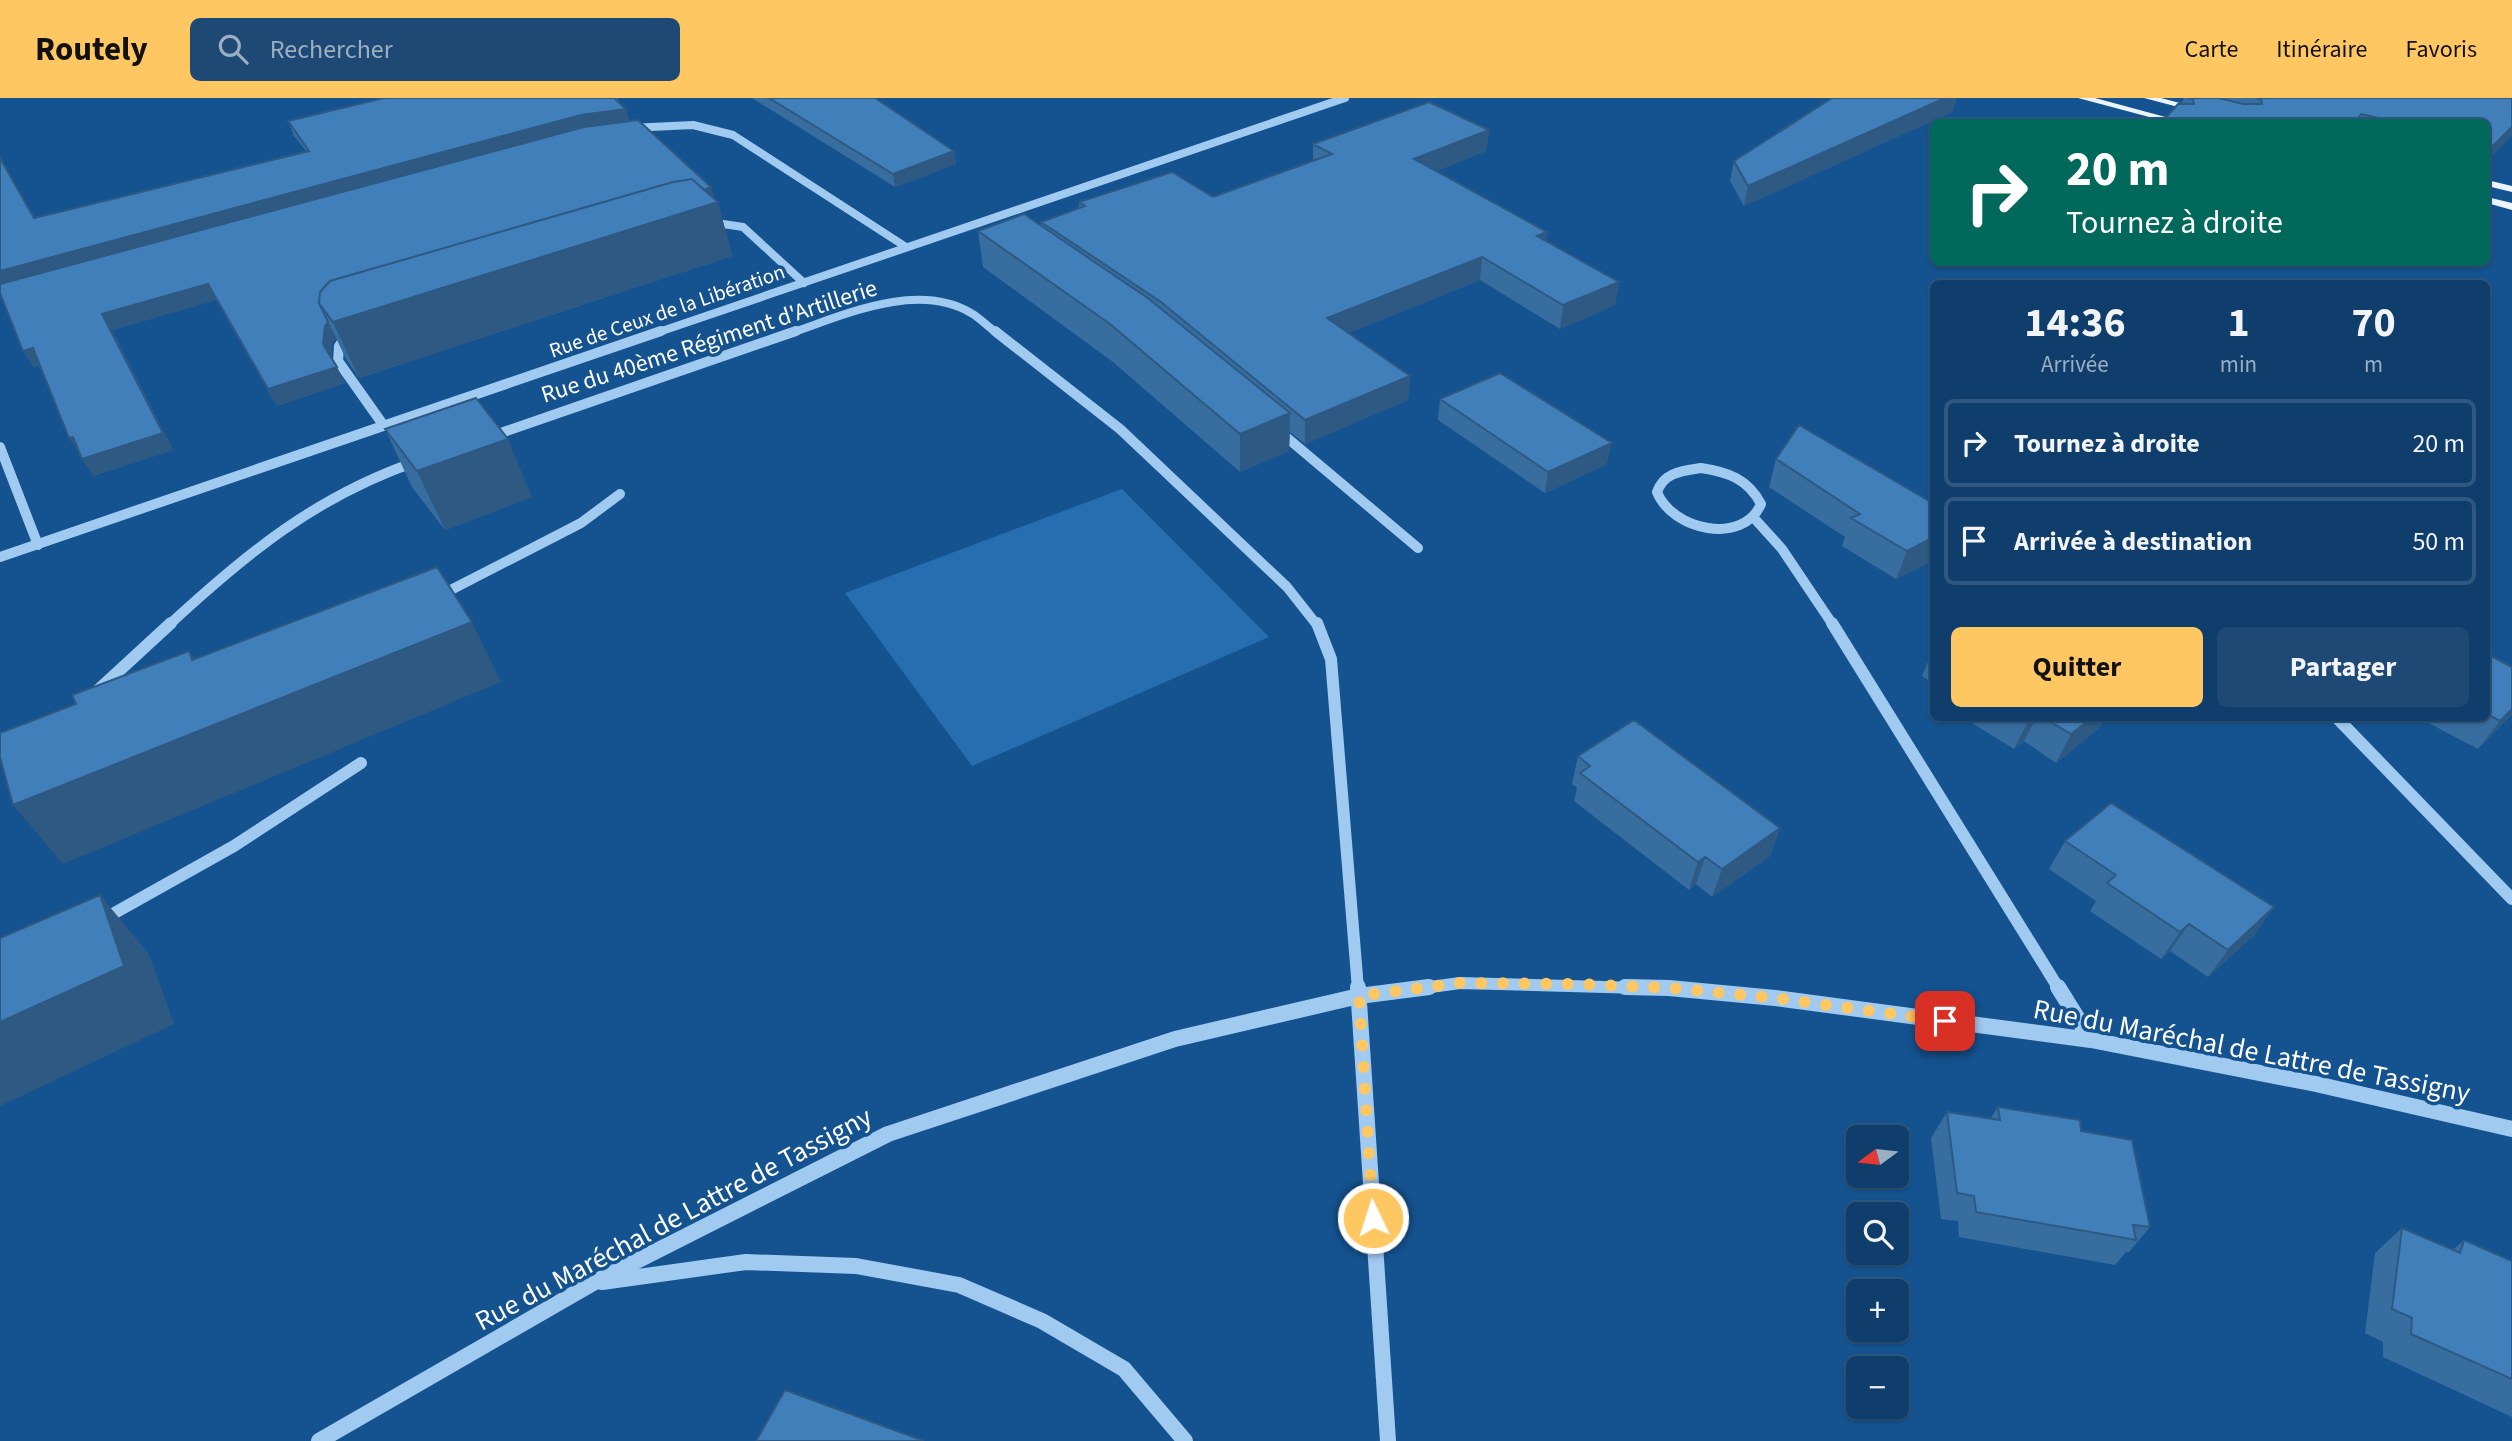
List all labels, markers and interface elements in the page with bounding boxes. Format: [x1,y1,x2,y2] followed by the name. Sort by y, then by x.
[190,18,680,81] search box
[35,26,148,73] text: Routely
[214,30,252,68] icon: search
[270,31,393,68] text: Rechercher
[2184,32,2238,67] text: Carte
[2276,32,2367,67] text: Itinéraire
[2405,32,2477,67] text: Favoris
[2066,135,2170,205] text: 20 m
[1951,147,2042,238] icon: right
[2066,200,2283,246] text: Tournez à droite
[545,256,789,366] street label: Rue de Ceux de la Libération
[537,271,882,412] street label: Rue du 40ème Régiment d'Artillerie
[2024,293,2126,353] text: 14:36
[2227,293,2250,353] text: 1
[2351,293,2396,353] text: 70
[2041,348,2109,381] text: Arrivée
[2220,348,2257,381] text: min
[2364,348,2383,381] text: m
[1955,424,1993,462] icon: right
[2014,425,2200,462] text: Tournez à droite
[2412,425,2465,462] text: 20 m
[1955,522,1993,560] icon: arrive
[2014,523,2252,560] text: Arrivée à destination
[2412,523,2465,560] text: 50 m
[1951,627,2203,707] button: Quitter
[2217,627,2469,707] button: Partager
[2030,989,2474,1113] street label: Rue du Maréchal de Lattre de Tassigny
[1915,991,1975,1051] pin
[1926,1002,1964,1040] icon: arrive
[468,1097,879,1341] street label: Rue du Maréchal de Lattre de Tassigny
[1846,1125,1909,1188] north arrow
[1846,1125,1909,1419] map controls
[1336,1181,1410,1255] position arrow
[1846,1202,1909,1265] button: search
[1846,1279,1909,1342] button: +
[1846,1356,1909,1419] button: −

